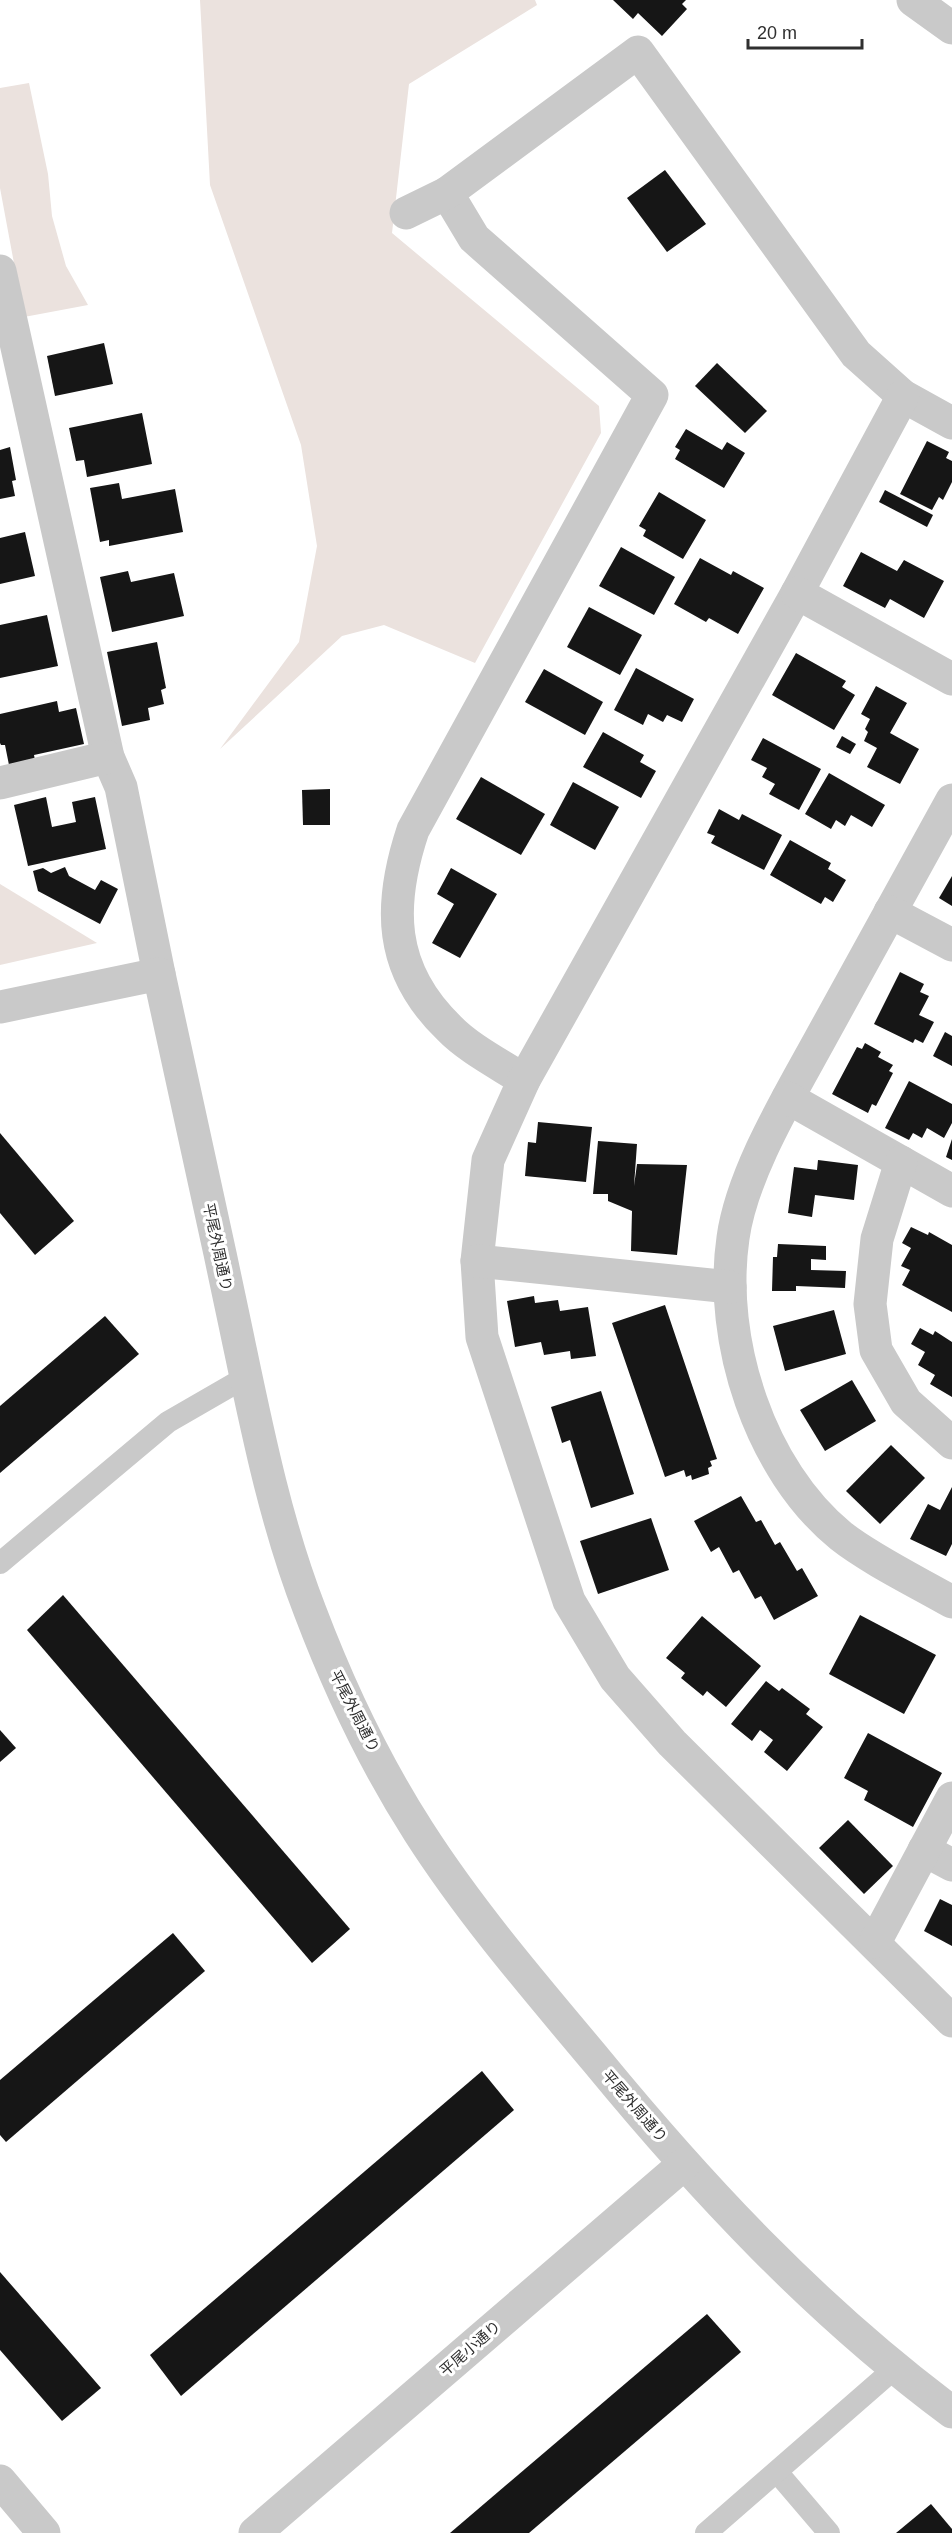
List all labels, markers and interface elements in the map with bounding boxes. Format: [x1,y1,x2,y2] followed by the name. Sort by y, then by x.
[748,12,862,50] scale bar
[757,23,797,43] text: 20 m
[200,1201,236,1293] street label: 平尾外周通り
[327,1667,383,1755] street label: 平尾外周通り
[599,2066,671,2146] street label: 平尾外周通り
[436,2317,504,2379] street label: 平尾小通り

